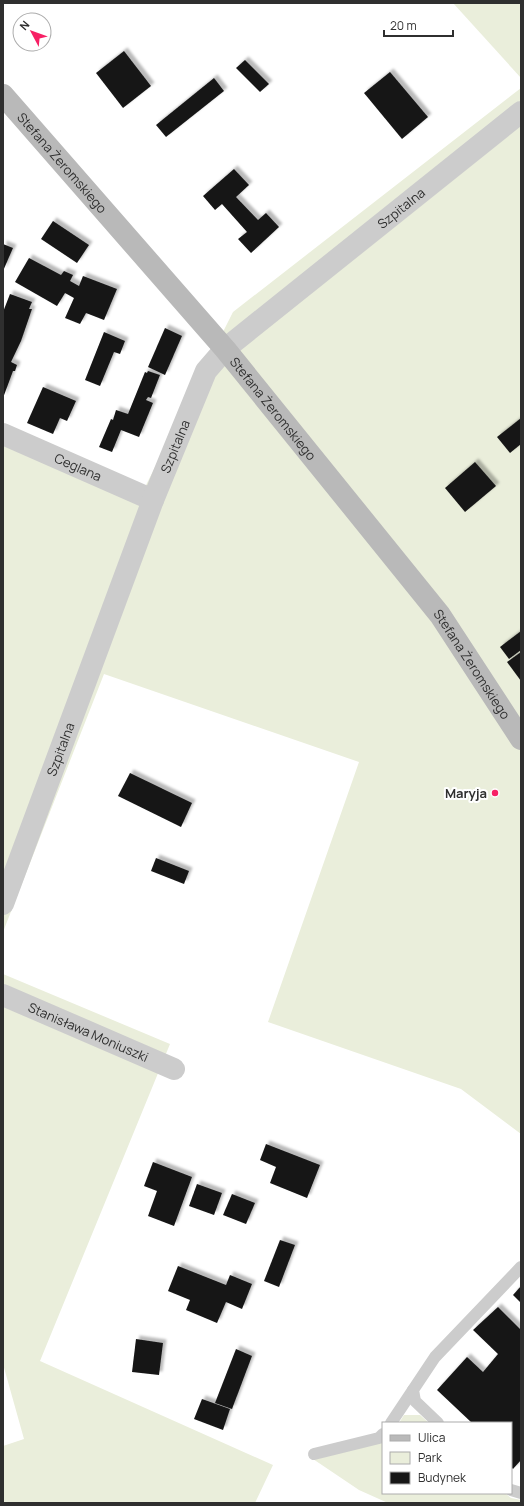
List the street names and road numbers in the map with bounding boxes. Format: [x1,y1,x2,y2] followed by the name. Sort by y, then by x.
[13,109,111,217] street label: Stefana Żeromskiego
[374,183,429,233] street label: Szpitalna
[226,353,321,464] street label: Stefana Żeromskiego
[156,417,194,476] street label: Szpitalna
[52,449,105,485] street label: Ceglana
[430,605,515,723] street label: Stefana Żeromskiego
[42,720,79,779] street label: Szpitalna
[25,998,151,1066] street label: Stanisława Moniuszki

